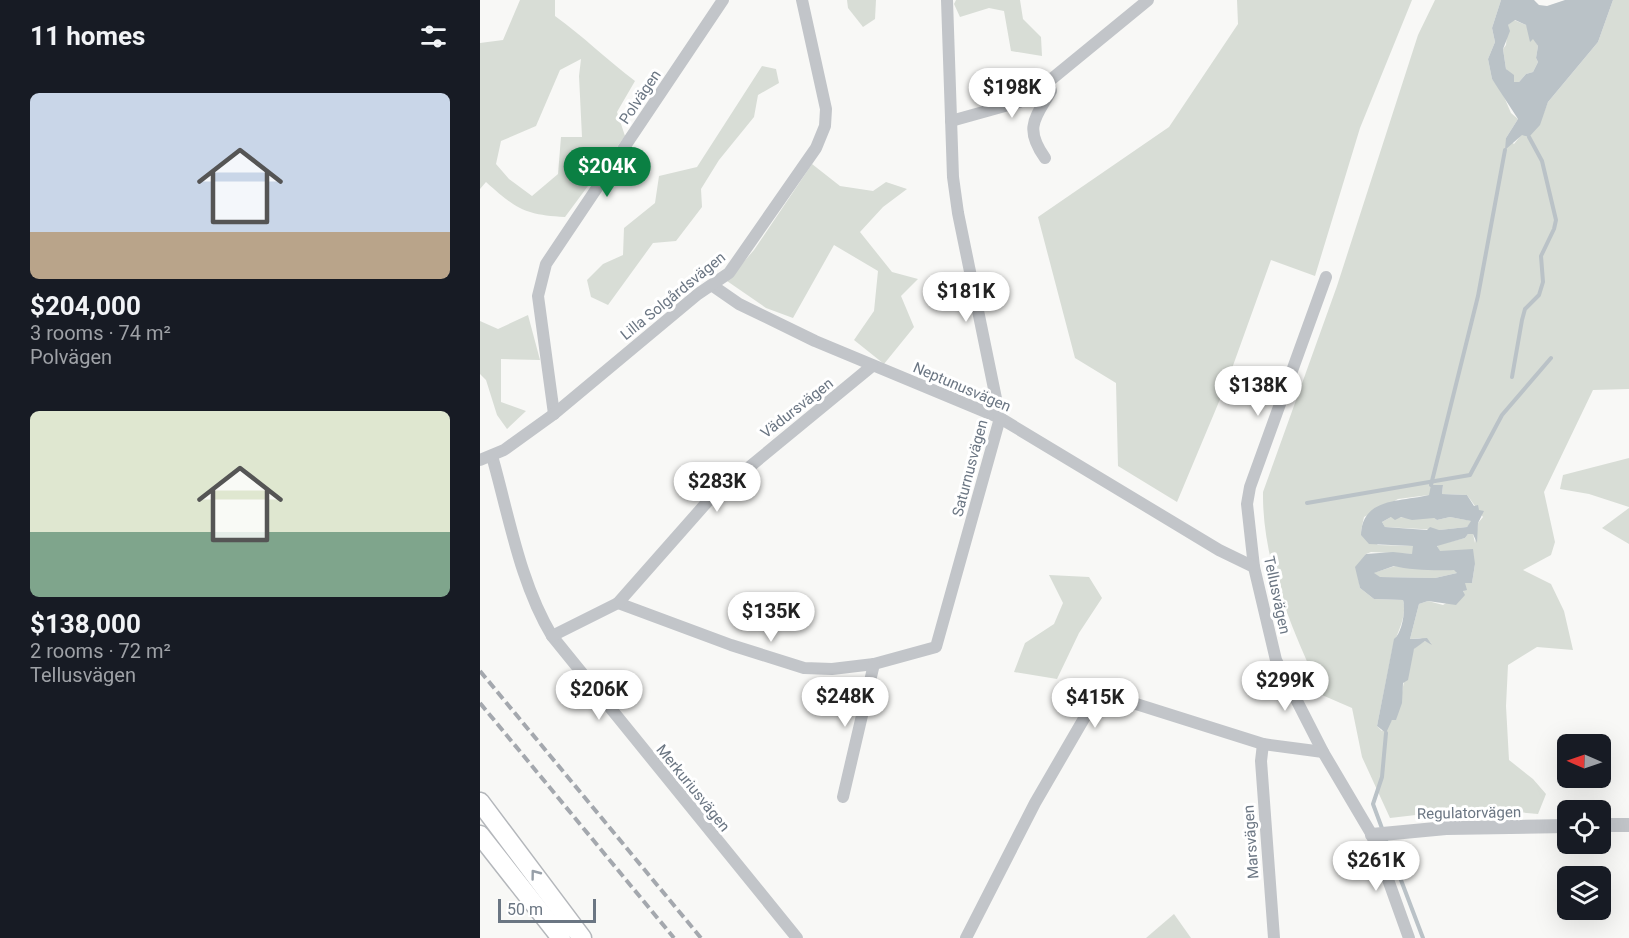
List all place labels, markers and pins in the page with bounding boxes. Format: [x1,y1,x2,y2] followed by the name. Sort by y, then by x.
[970,68,1054,119] pin: $198K
[565,147,649,198] pin: $204K
[924,272,1008,323] pin: $181K
[1216,366,1300,417] pin: $138K
[675,462,759,513] pin: $283K
[729,592,813,643] pin: $135K
[1243,661,1327,712] pin: $299K
[557,670,641,721] pin: $206K
[803,677,887,728] pin: $248K
[1053,678,1137,729] pin: $415K
[1334,841,1418,892] pin: $261K

